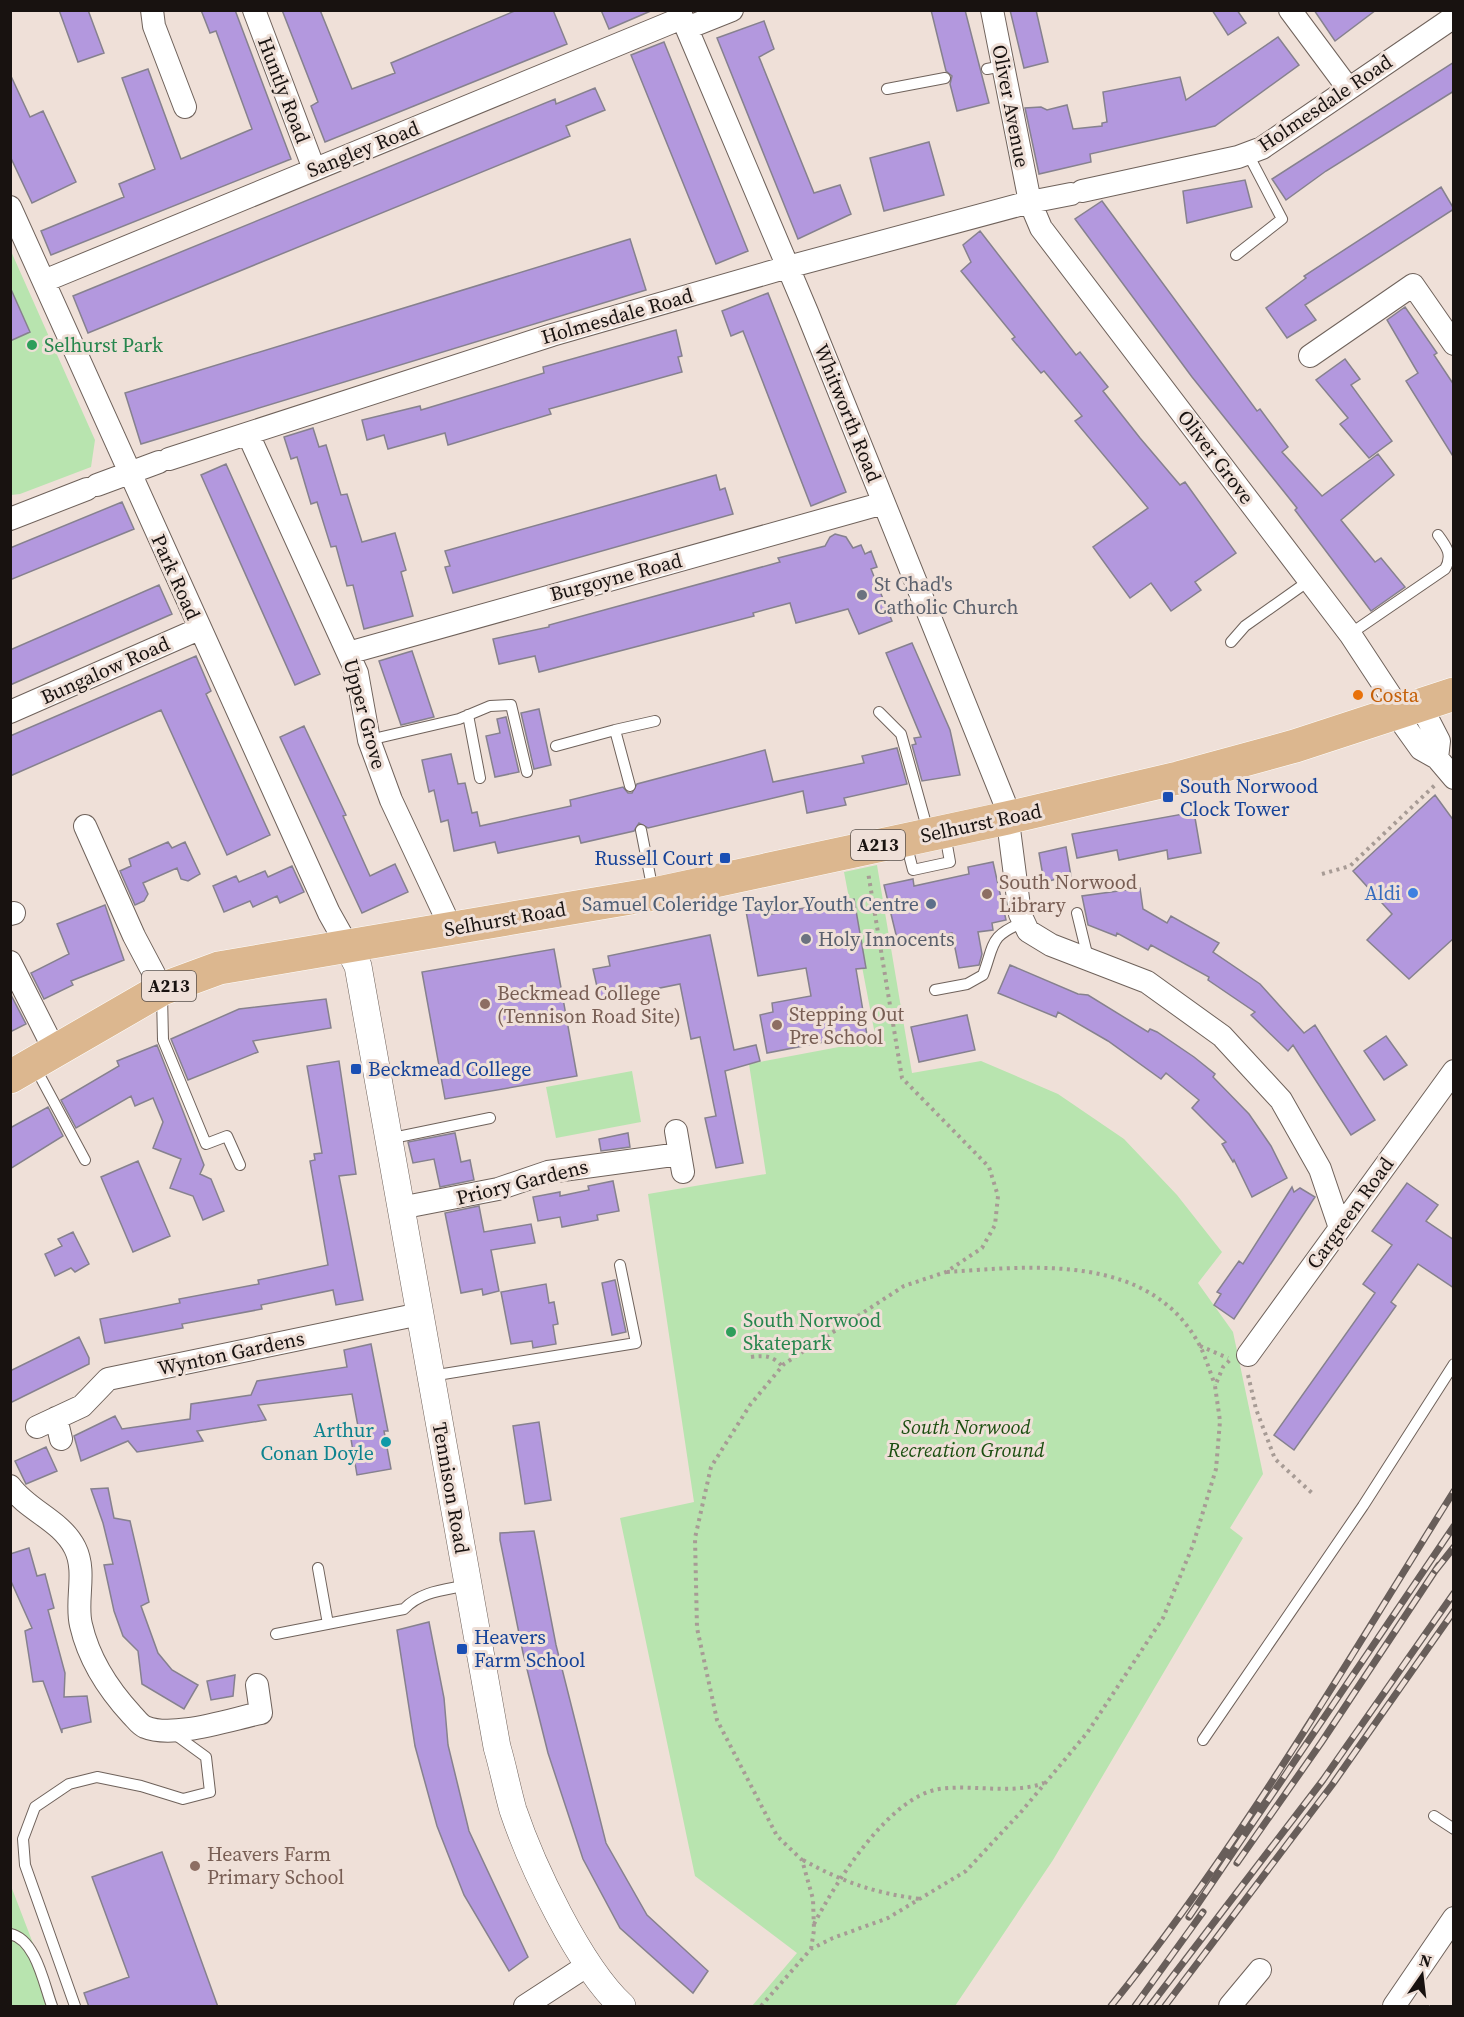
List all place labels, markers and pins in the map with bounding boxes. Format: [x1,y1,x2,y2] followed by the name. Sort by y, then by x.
[44,331,163,359] place label: Selhurst Park
[25,338,39,352] marker: Selhurst Park
[874,570,1018,621] place label: St Chad's Catholic Church
[855,588,869,602] marker: St Chad's Catholic Church
[1370,681,1420,709] place label: Costa
[1351,688,1365,702] marker: Costa
[1180,772,1319,823] place label: South Norwood Clock Tower
[1161,790,1175,804] marker: South Norwood Clock Tower
[594,844,713,872] place label: Russell Court
[718,851,732,865] marker: Russell Court
[999,868,1138,919] place label: South Norwood Library
[1364,879,1401,907] place label: Aldi
[1406,886,1420,900] marker: Aldi
[980,887,994,901] marker: South Norwood Library
[582,890,919,918] place label: Samuel Coleridge Taylor Youth Centre
[924,897,938,911] marker: Samuel Coleridge Taylor Youth Centre
[818,925,955,953] place label: Holy Innocents
[799,932,813,946] marker: Holy Innocents
[497,979,681,1030] place label: Beckmead College (Tennison Road Site)
[478,997,492,1011] marker: Beckmead College (Tennison Road Site)
[789,1000,905,1051] place label: Stepping Out Pre School
[770,1018,784,1032] marker: Stepping Out Pre School
[368,1055,531,1083] place label: Beckmead College
[349,1062,363,1076] marker: Beckmead College
[743,1306,882,1357] place label: South Norwood Skatepark
[724,1325,738,1339] marker: South Norwood Skatepark
[260,1416,375,1467] place label: Arthur Conan Doyle
[379,1435,393,1449] marker: Arthur Conan Doyle
[474,1623,586,1674] place label: Heavers Farm School
[455,1642,469,1656] marker: Heavers Farm School
[207,1840,344,1891] place label: Heavers Farm Primary School
[188,1859,202,1873] marker: Heavers Farm Primary School

